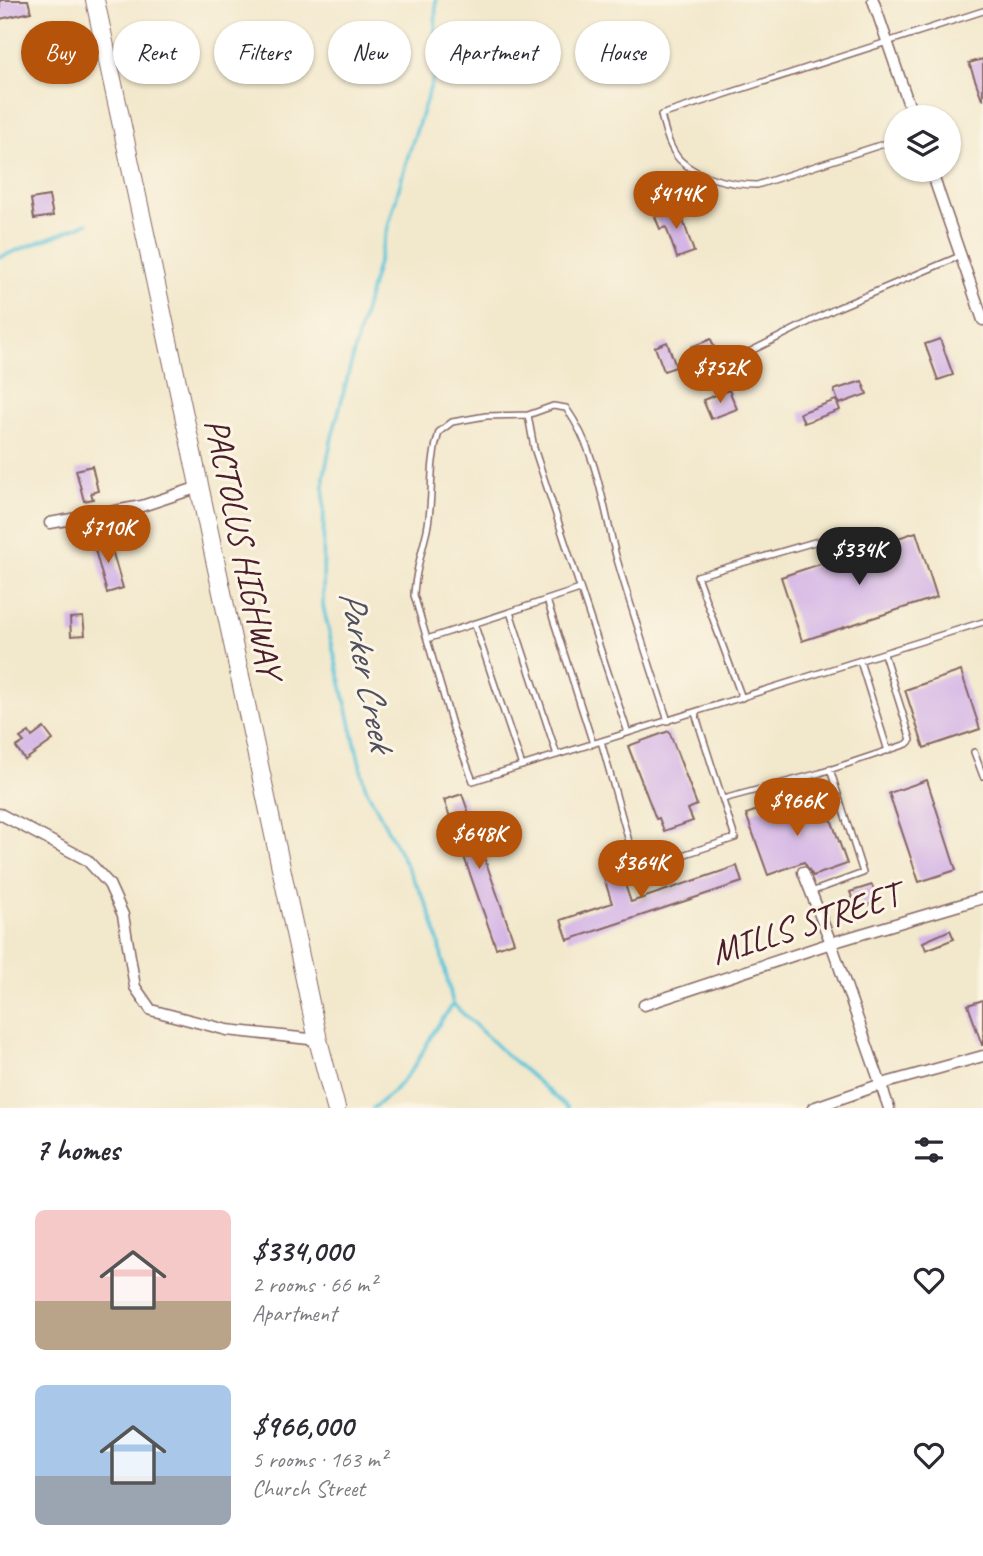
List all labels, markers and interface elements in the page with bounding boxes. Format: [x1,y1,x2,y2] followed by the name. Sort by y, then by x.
[21,21,99,84] chip: Buy
[113,21,200,84] chip: Rent
[214,21,314,84] chip: Filters
[328,21,411,84] chip: New
[425,21,561,84] chip: Apartment
[575,21,670,84] chip: House
[884,105,961,182] map controls
[884,105,961,182] button: layers
[627,172,725,231] pin: $414K
[649,179,703,208] text: $414K
[671,346,769,405] pin: $752K
[694,353,746,382] text: $752K
[194,414,294,688] street label: PACTOLUS HIGHWAY
[59,505,157,565] pin: $710K
[82,513,135,542] text: $710K
[810,528,908,587] pin: $334K
[832,535,886,564] text: $334K
[329,586,407,759] water label: Parker Creek
[748,778,846,838] pin: $966K
[770,786,824,815] text: $966K
[430,812,528,871] pin: $648K
[452,819,506,848] text: $648K
[592,841,690,900] pin: $364K
[614,848,668,877] text: $364K
[705,869,913,975] street label: MILLS STREET
[35,1131,120,1169] text: 7 homes
[910,1131,948,1169] icon: filters
[252,1232,352,1270] text: $334,000
[91,1238,175,1322] icon: home
[910,1261,948,1299] icon: heart
[252,1270,376,1299] text: 2 rooms · 66 m²
[252,1299,337,1328] text: Apartment
[252,1407,353,1445] text: $966,000
[91,1413,175,1497] icon: home
[910,1436,948,1474] icon: heart
[252,1445,387,1474] text: 5 rooms · 163 m²
[252,1474,365,1503] text: Church Street

